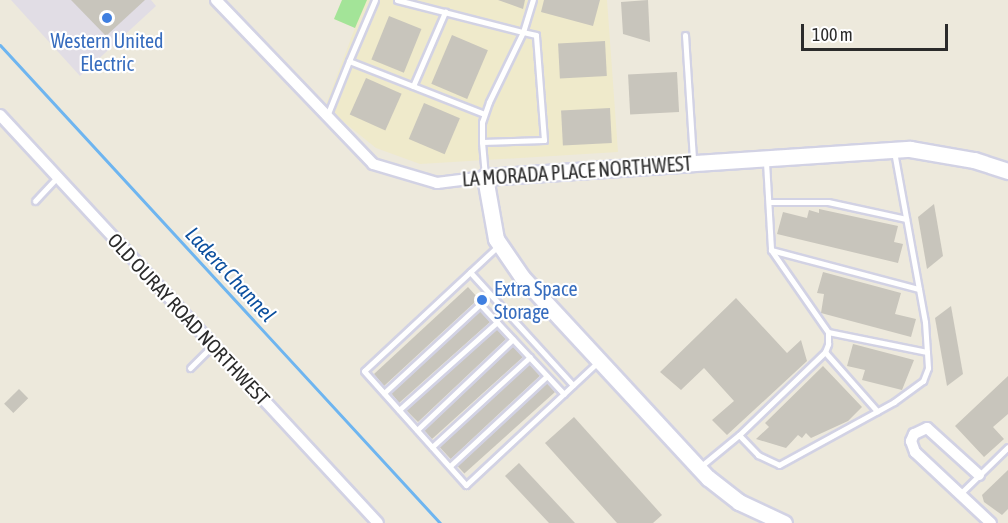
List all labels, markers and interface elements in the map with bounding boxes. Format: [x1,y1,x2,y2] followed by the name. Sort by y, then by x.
[100,11,114,25] marker: Western United Electric
[804,12,951,50] scale bar
[812,24,853,45] text: 100 m
[50,28,164,75] place label: Western United Electric
[461,151,693,191] street label: LA MORADA PLACE NORTHWEST
[181,221,281,327] water label: Ladera Channel
[103,228,275,410] street label: OLD OURAY ROAD NORTHWEST
[494,276,578,323] place label: Extra Space Storage
[475,293,489,307] marker: Extra Space Storage

